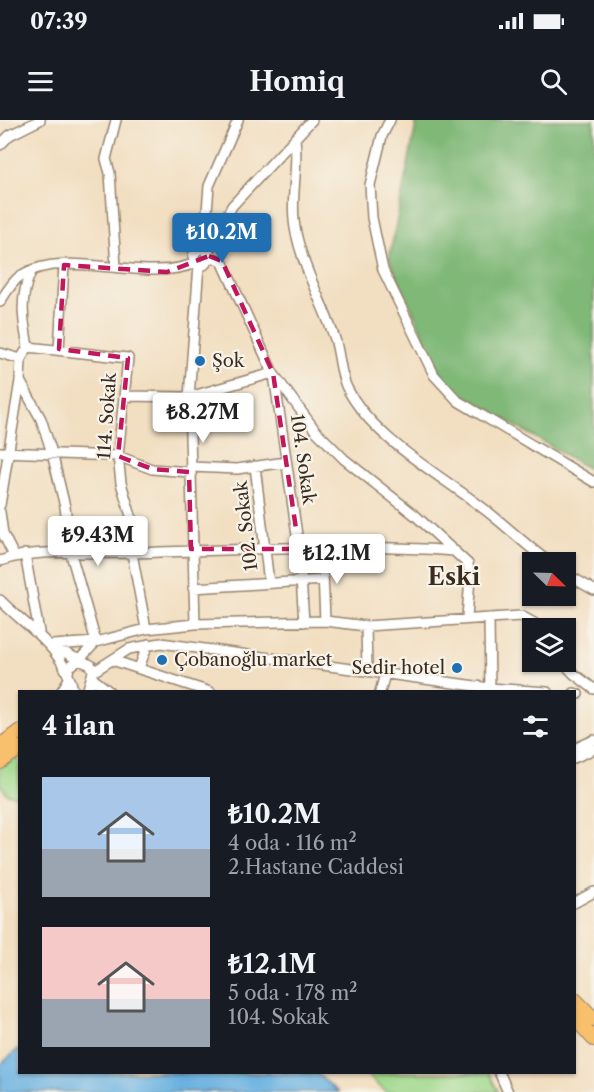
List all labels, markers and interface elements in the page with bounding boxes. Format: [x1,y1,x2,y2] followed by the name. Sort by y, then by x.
[30,8,88,35] text: 07:39
[24,65,57,98] icon: menu
[249,65,345,98] text: Homiq
[537,65,570,98] icon: search
[173,213,271,264] pin: ₺10.2M
[186,220,258,244] text: ₺10.2M
[212,350,246,372] place label: Şok
[193,354,207,368] marker: Şok
[93,370,121,460] street label: 114. Sokak
[154,393,252,444] pin: ₺8.27M
[167,400,239,424] text: ₺8.27M
[286,413,320,507] street label: 104. Sokak
[229,478,262,572] street label: 102. Sokak
[49,516,147,567] pin: ₺9.43M
[62,523,134,547] text: ₺9.43M
[288,534,386,585] pin: ₺12.1M
[303,541,371,565] text: ₺12.1M
[522,552,576,606] north arrow
[522,552,576,672] map controls
[428,562,481,591] district label: Eski
[522,618,576,672] button: layers
[174,649,333,671] place label: Çobanoğlu market
[155,653,169,667] marker: Çobanoğlu market
[352,657,445,679] place label: Sedir hotel
[450,661,464,675] marker: Sedir hotel
[42,710,115,742] text: 4 ilan
[519,710,552,743] icon: filters
[228,798,321,830] text: ₺10.2M
[90,801,162,873] icon: home
[228,831,357,855] text: 4 oda · 116 m²
[228,855,404,879] text: 2.Hastane Caddesi
[228,948,316,980] text: ₺12.1M
[90,951,162,1023] icon: home
[228,981,357,1005] text: 5 oda · 178 m²
[228,1005,329,1029] text: 104. Sokak

